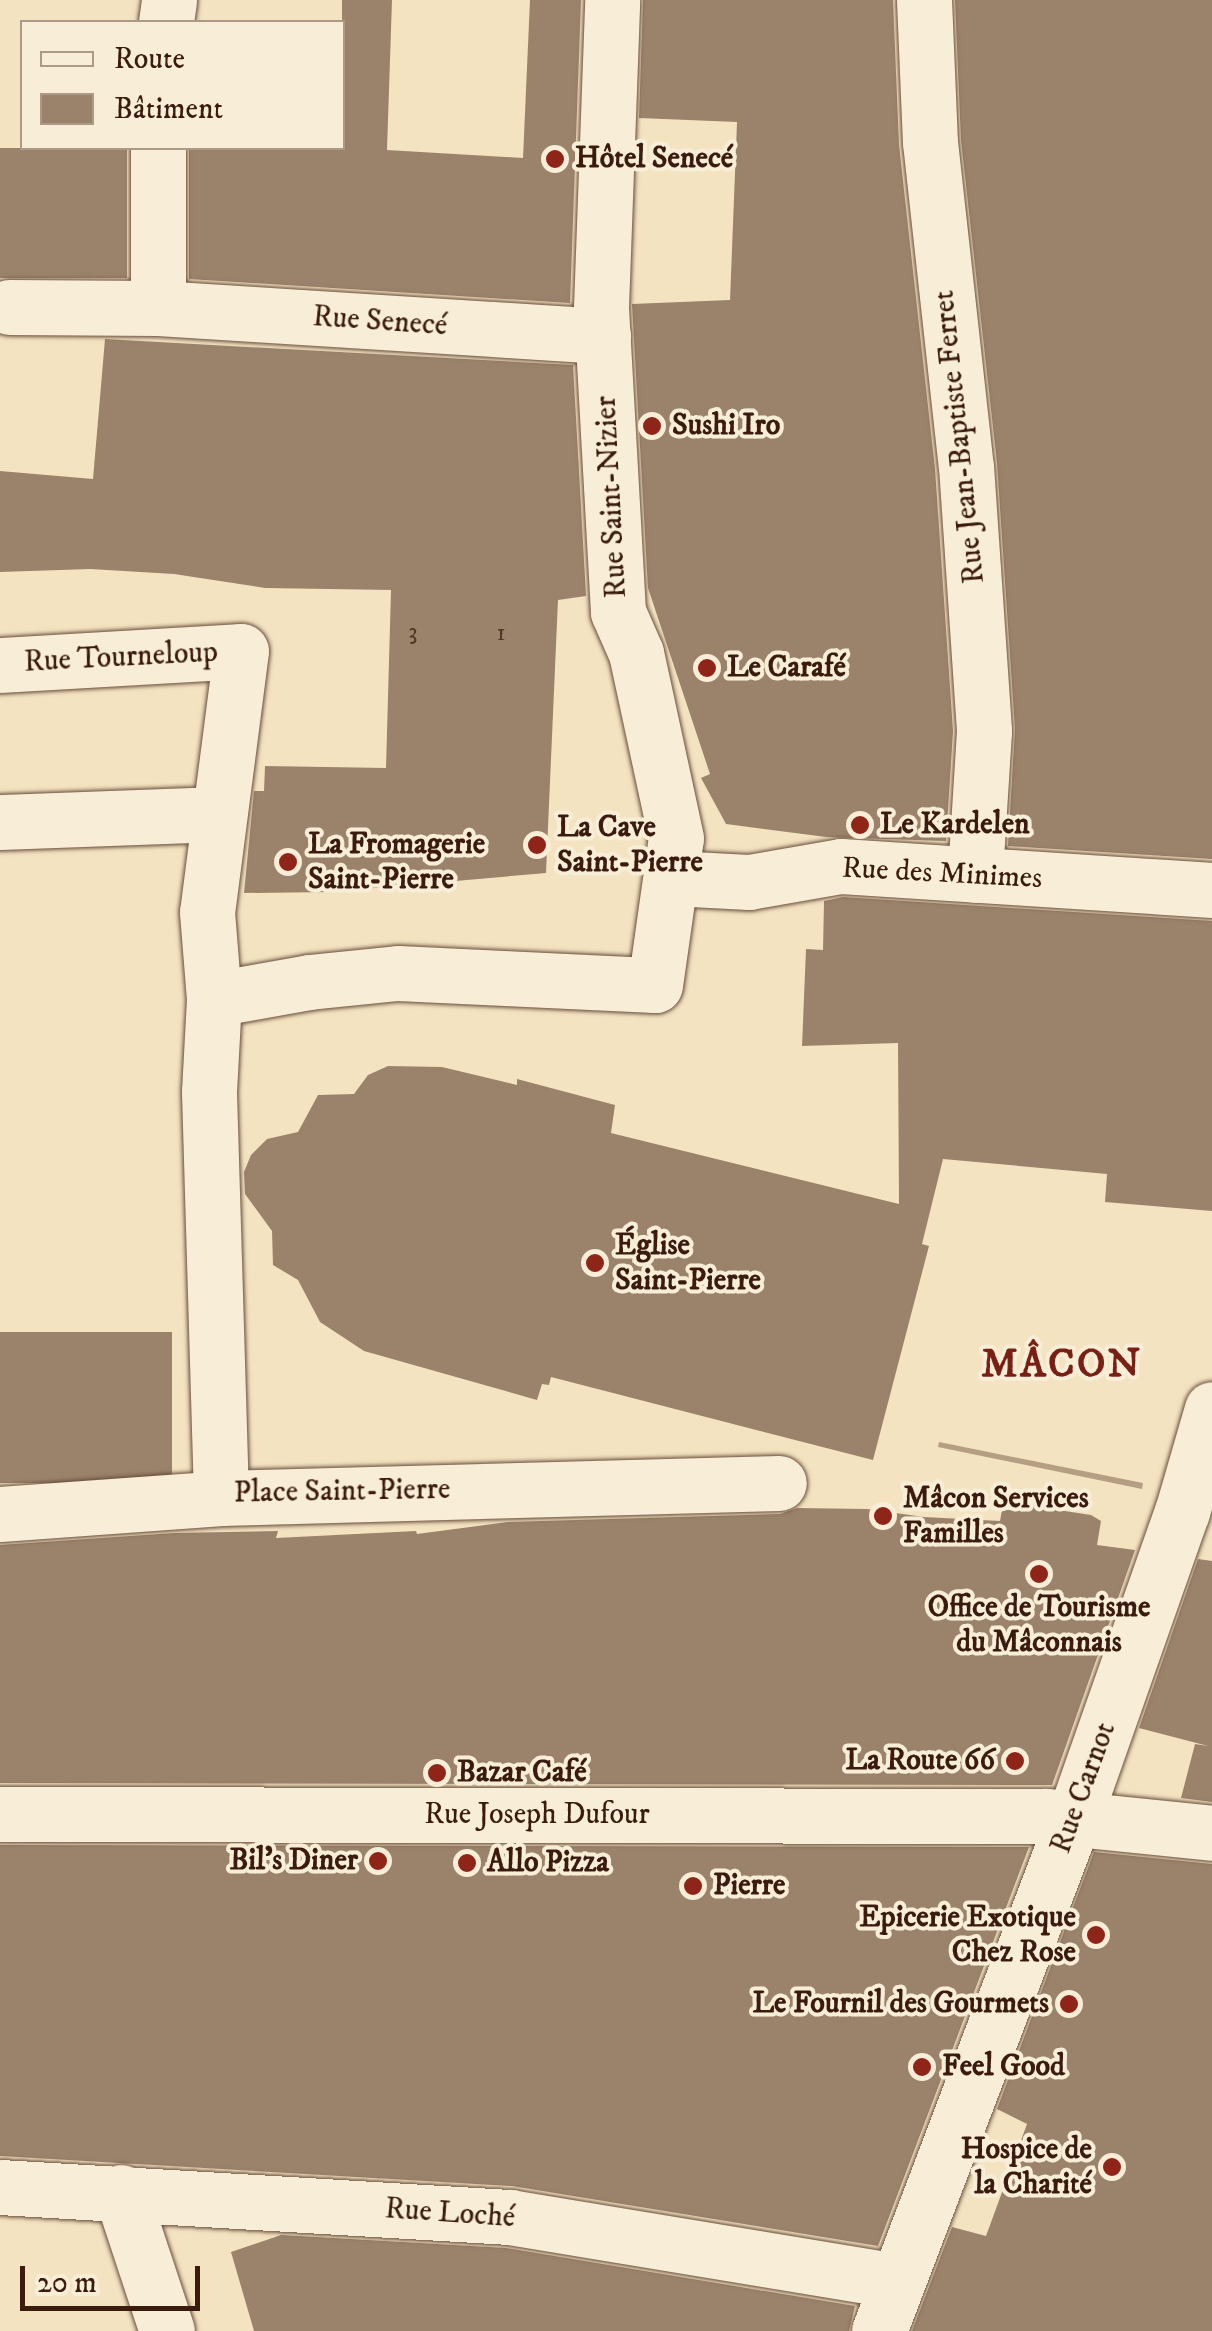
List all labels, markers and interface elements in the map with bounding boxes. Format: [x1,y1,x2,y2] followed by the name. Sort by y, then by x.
[20,20,345,150] legend
[114,41,185,78] text: Route
[114,91,223,128] text: Bâtiment
[575,141,733,177] place label: Hôtel Senecé
[544,148,566,170] marker: Hôtel Senecé
[927,289,993,585] street label: Rue Jean-Baptiste Ferret
[312,299,448,345] street label: Rue Senecé
[589,395,635,599] street label: Rue Saint-Nizier
[672,408,780,444] place label: Sushi Iro
[641,415,663,437] marker: Sushi Iro
[408,617,418,647] house number: 3
[496,618,506,648] house number: 1
[23,635,219,681] street label: Rue Tourneloup
[727,650,846,686] place label: Le Carafé
[696,657,718,679] marker: Le Carafé
[880,807,1030,843] place label: Le Kardelen
[557,810,703,880] place label: La Cave Saint-Pierre
[849,814,871,836] marker: Le Kardelen
[308,827,485,898] place label: La Fromagerie Saint-Pierre
[526,834,548,856] marker: La Cave Saint-Pierre
[277,851,299,873] marker: La Fromagerie Saint-Pierre
[841,851,1043,897] street label: Rue des Minimes
[615,1228,761,1298] place label: Église Saint-Pierre
[584,1252,606,1274] marker: Église Saint-Pierre
[981,1341,1143,1389] district label: MÂCON
[233,1472,451,1512] street label: Place Saint-Pierre
[903,1481,1089,1552] place label: Mâcon Services Familles
[872,1505,894,1527] marker: Mâcon Services Familles
[1028,1563,1050,1585] marker: Office de Tourisme du Mâconnais
[928,1590,1150,1660] place label: Office de Tourisme du Mâconnais
[1044,1718,1124,1858] street label: Rue Carnot
[846,1743,995,1779] place label: La Route 66
[1004,1750,1026,1772] marker: La Route 66
[457,1755,587,1791] place label: Bazar Café
[426,1762,448,1784] marker: Bazar Café
[424,1797,650,1833] street label: Rue Joseph Dufour
[229,1843,358,1879] place label: Bil's Diner
[487,1845,609,1881] place label: Allo Pizza
[367,1850,389,1872] marker: Bil's Diner
[456,1852,478,1874] marker: Allo Pizza
[713,1868,785,1904] place label: Pierre
[682,1875,704,1897] marker: Pierre
[859,1900,1076,1970] place label: Epicerie Exotique Chez Rose
[1085,1924,1107,1946] marker: Epicerie Exotique Chez Rose
[753,1986,1049,2022] place label: Le Fournil des Gourmets
[1058,1993,1080,2015] marker: Le Fournil des Gourmets
[942,2049,1065,2085] place label: Feel Good
[911,2056,933,2078] marker: Feel Good
[961,2132,1092,2202] place label: Hospice de la Charité
[1101,2156,1123,2178] marker: Hospice de la Charité
[384,2191,516,2237] street label: Rue Loché
[25,2246,205,2308] scale bar
[37,2265,97,2302] text: 20 m

